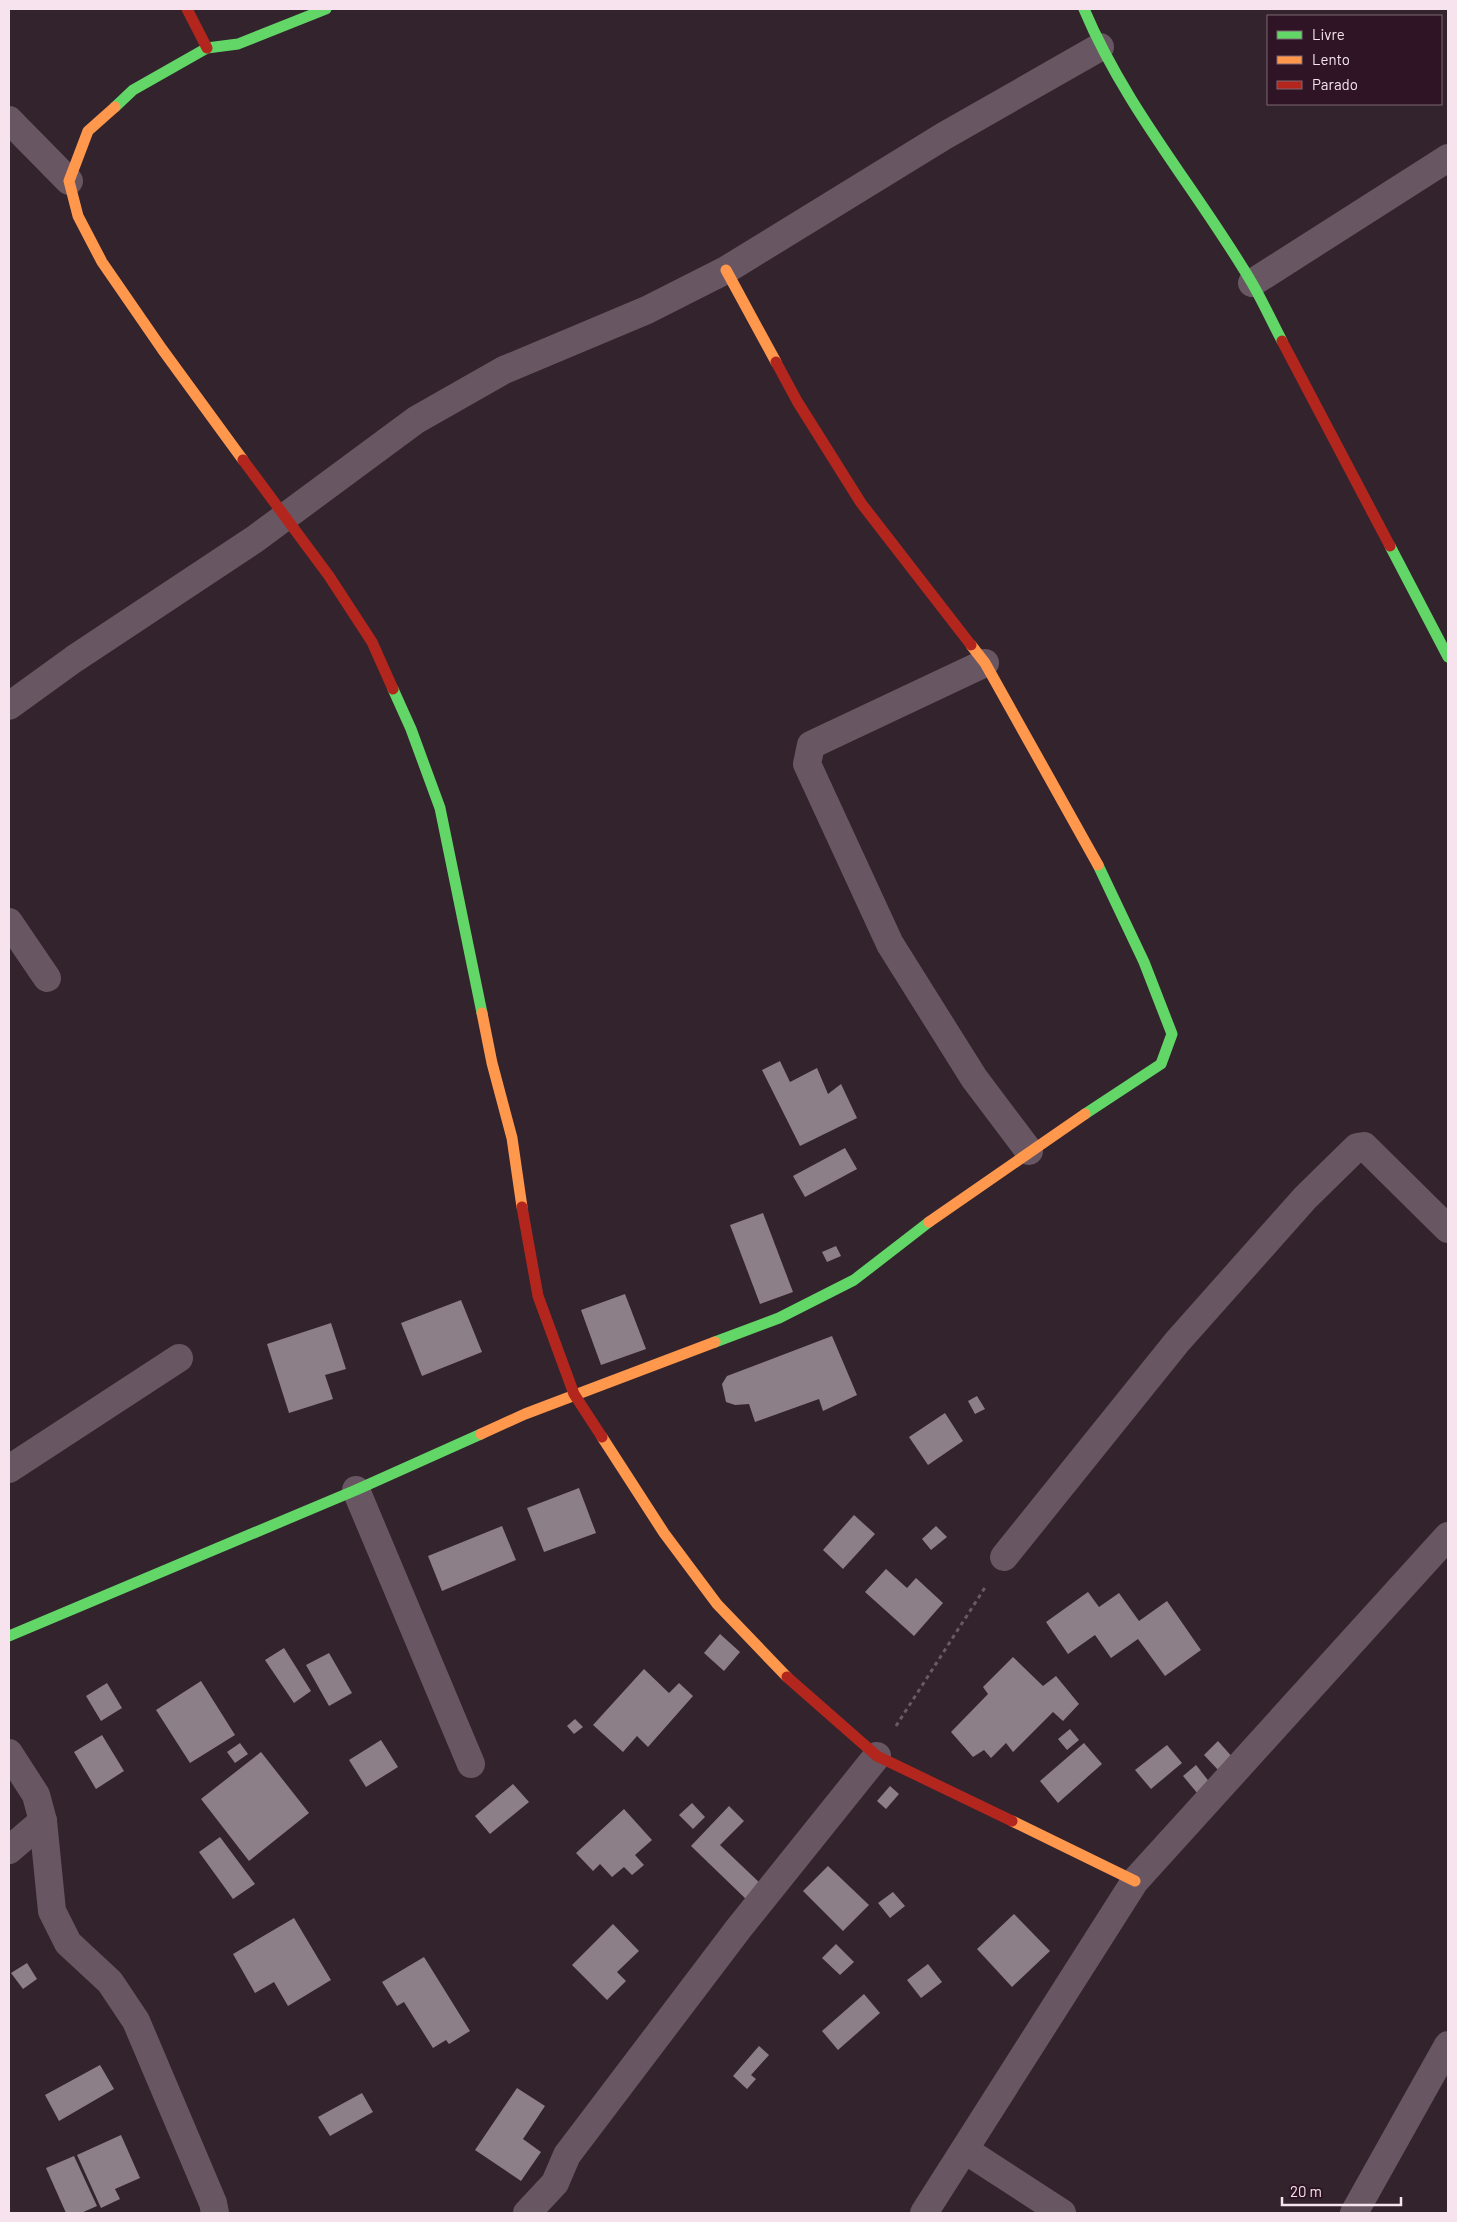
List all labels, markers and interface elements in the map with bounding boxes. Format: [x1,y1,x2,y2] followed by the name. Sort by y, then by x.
[1267,15,1442,105] legend
[1312,25,1345,43] text: Livre
[1312,50,1350,68] text: Lento
[1312,75,1358,93] text: Parado
[1282,2174,1401,2206] scale bar
[1290,2182,1322,2200] text: 20 m

